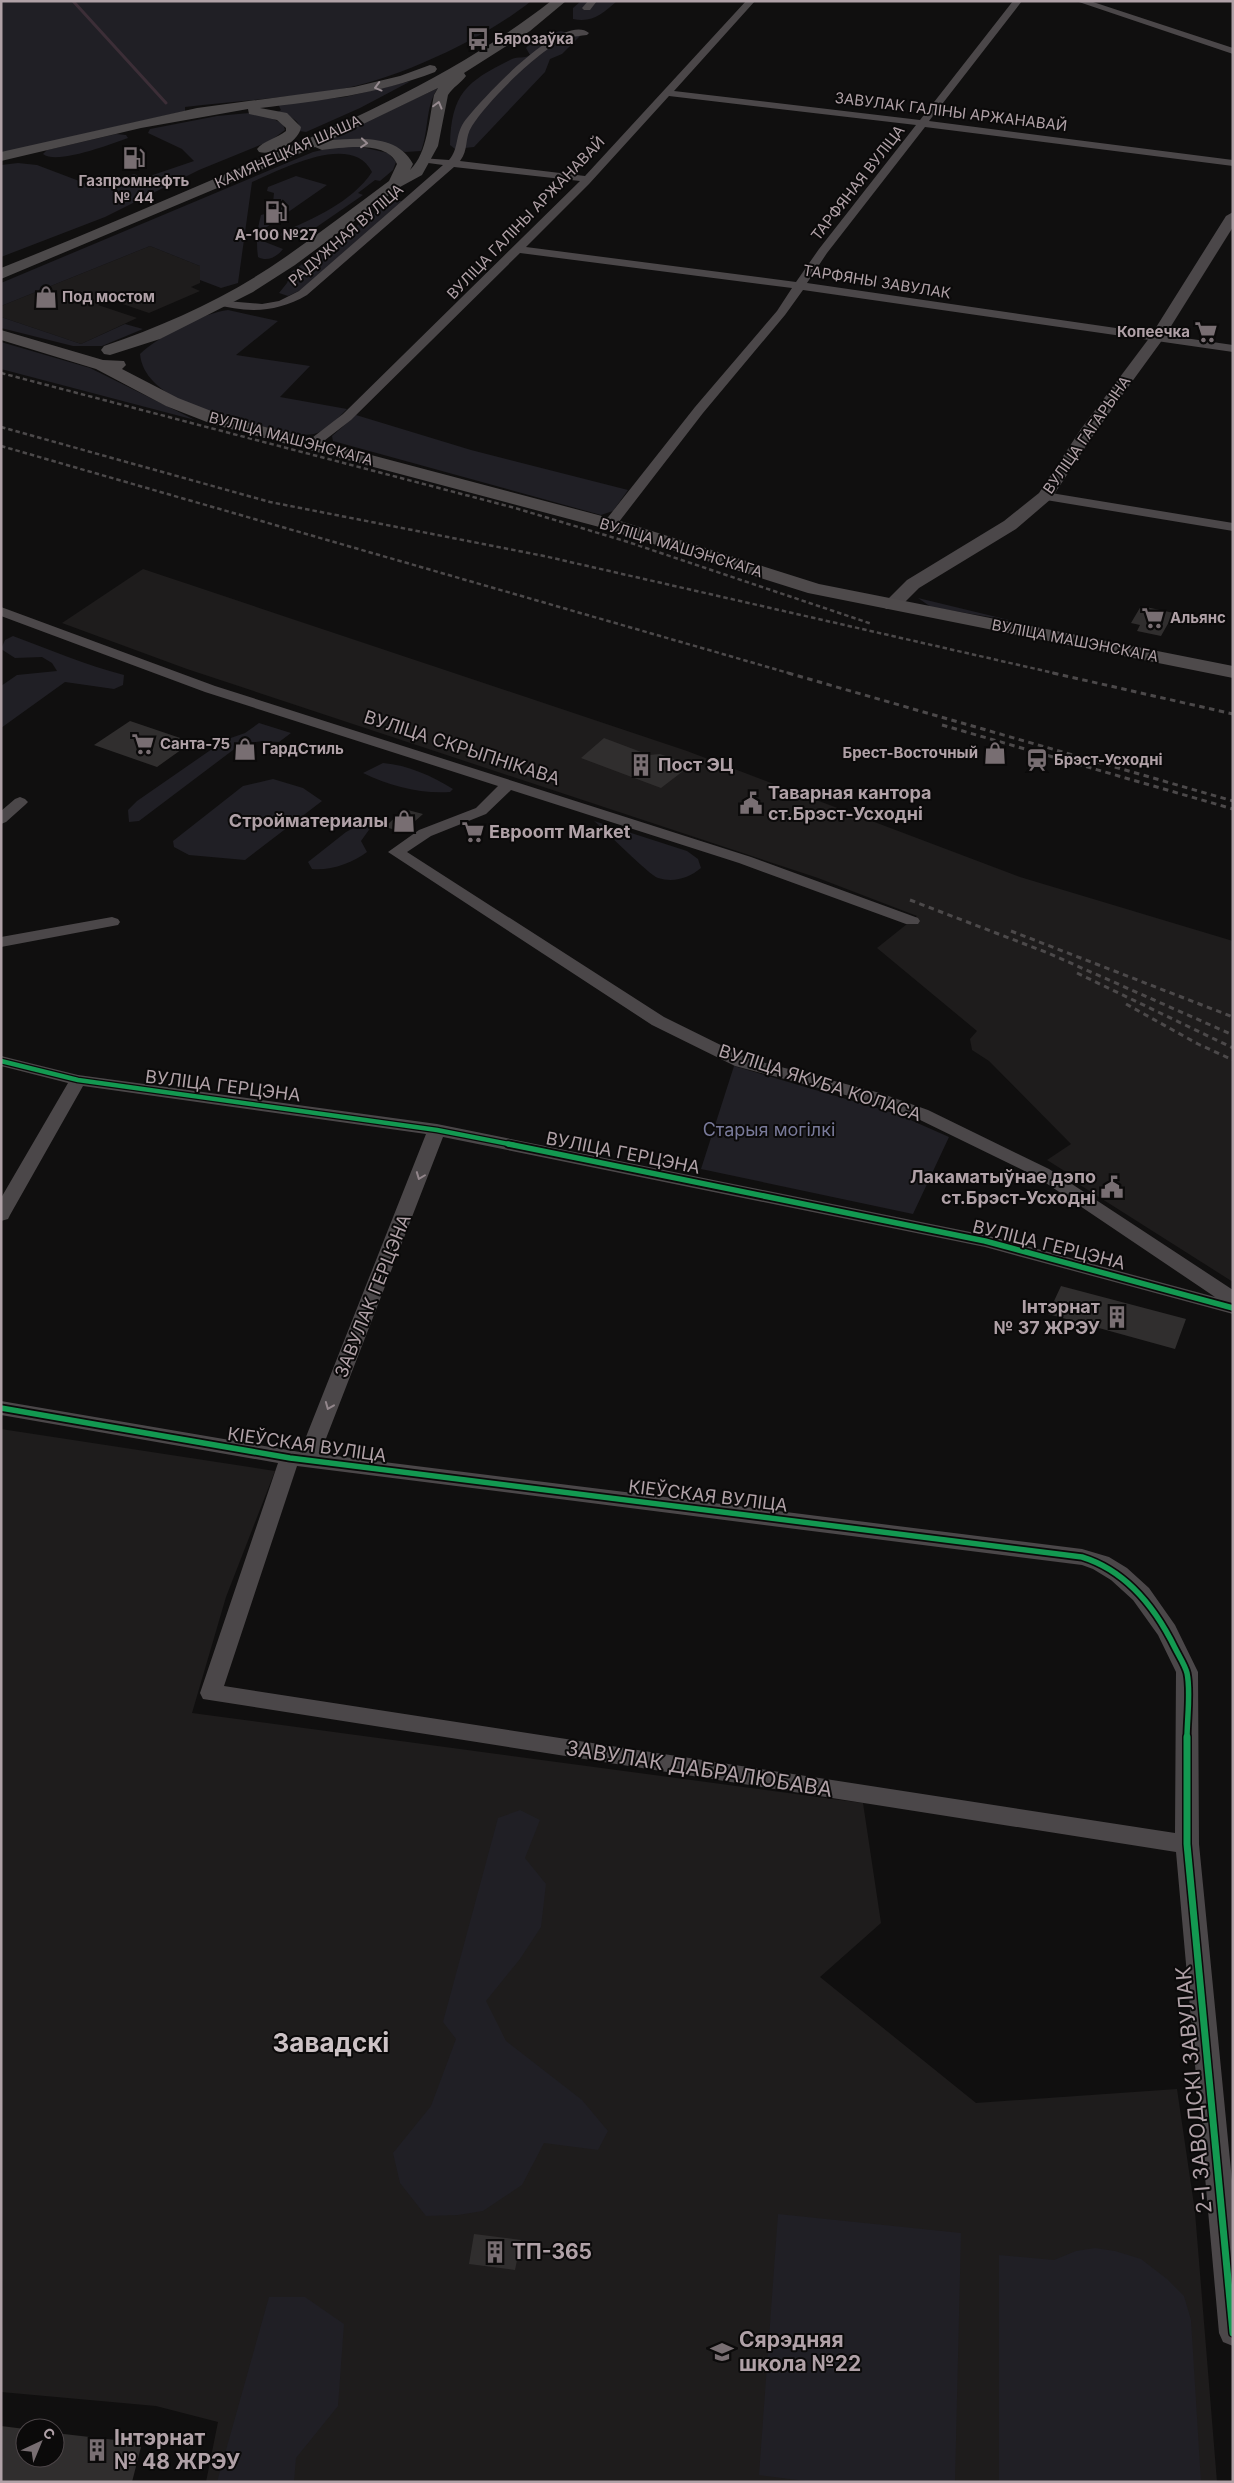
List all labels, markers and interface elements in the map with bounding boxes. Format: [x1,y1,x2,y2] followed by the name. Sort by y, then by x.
[465,26,491,52] bus stop icon: Бярозаўка
[494,29,574,48] place label: Бярозаўка
[375,82,383,92] one-way arrow
[834,88,1068,135] street label: ЗАВУЛАК ГАЛІНЫ АРЖАНАВАЙ
[432,102,442,110] one-way arrow
[212,111,364,192] street label: КАМЯНЕЦКАЯ ШАША
[807,121,909,244] street label: ТАРФЯНАЯ ВУЛІЦА
[443,132,609,303] street label: ВУЛІЦА ГАЛІНЫ АРЖАНАВАЙ
[360,138,368,149] one-way arrow
[121,145,147,171] fuel station icon: Газпромнефть № 44
[79,171,190,207] place label: Газпромнефть № 44
[284,180,407,290] street label: РАДУЖНАЯ ВУЛІЦА
[263,199,289,225] fuel station icon: А-100 №27
[235,225,318,244] place label: А-100 №27
[802,260,952,303] street label: ТАРФЯНЫ ЗАВУЛАК
[33,284,59,310] shop icon: Под мостом
[62,287,155,306] place label: Под мостом
[1193,319,1219,345] supermarket icon: Копеечка
[1117,322,1190,341] place label: Копеечка
[1039,372,1134,497] street label: ВУЛІЦА ГАГАРЫНА
[207,407,375,470] street label: ВУЛІЦА МАШЭНСКАГА
[597,514,765,581] street label: ВУЛІЦА МАШЭНСКАГА
[1140,605,1166,631] supermarket icon: Альянс
[1170,608,1226,627] place label: Альянс
[990,615,1160,666] street label: ВУЛІЦА МАШЭНСКАГА
[362,706,563,789] street label: ВУЛІЦА СКРЫПНІКАВА
[130,731,156,757] supermarket icon: Санта-75
[160,734,230,753] place label: Санта-75
[232,736,258,762] shop icon: ГардСтиль
[262,739,344,758] place label: ГардСтиль
[982,740,1008,766] shop icon: Брест-Восточный
[843,743,978,762] place label: Брест-Восточный
[1024,747,1050,773] station icon: Брэст-Усходні
[1054,750,1163,769] place label: Брэст-Усходні
[628,752,654,778] building icon: Пост ЭЦ
[658,754,734,775] place label: Пост ЭЦ
[768,782,932,824] place label: Таварная кантора ст.Брэст-Усходні
[738,790,764,816] public building icon: Таварная кантора ст.Брэст-Усходні
[391,808,417,834] shop icon: Стройматериалы
[229,810,388,831] place label: Стройматериалы
[460,819,486,845] supermarket icon: Евроопт Market
[489,821,631,842] place label: Евроопт Market
[716,1040,924,1125] street label: ВУЛІЦА ЯКУБА КОЛАСА
[144,1066,302,1105] street label: ВУЛІЦА ГЕРЦЭНА
[703,1119,835,1140] park label: Старыя могілкі
[544,1127,702,1178] street label: ВУЛІЦА ГЕРЦЭНА
[910,1166,1096,1208] place label: Лакаматыўнае дэпо ст.Брэст-Усходні
[416,1171,426,1180] one-way arrow
[1099,1174,1125,1200] public building icon: Лакаматыўнае дэпо ст.Брэст-Усходні
[330,1211,415,1381] street label: ЗАВУЛАК ГЕРЦЭНА
[971,1215,1128,1274] street label: ВУЛІЦА ГЕРЦЭНА
[994,1296,1101,1338] place label: Інтэрнат № 37 ЖРЭУ
[1104,1304,1130,1330] building icon: Інтэрнат № 37 ЖРЭУ
[325,1401,335,1410] one-way arrow
[226,1422,388,1466] street label: КІЕЎСКАЯ ВУЛІЦА
[627,1474,789,1516] street label: КІЕЎСКАЯ ВУЛІЦА
[564,1735,834,1802] street label: ЗАВУЛАК ДАБРАЛЮБАВА
[1170,1965,1217,2215] street label: 2-І ЗАВОДСКІ ЗАВУЛАК
[273,2027,389,2058] district label: Завадскі
[482,2239,508,2265] building icon: ТП-365
[512,2239,592,2264] place label: ТП-365
[739,2327,861,2376] place label: Сярэдняя школа №22
[709,2339,735,2365] school or university icon: Сярэдняя школа №22
[15,2418,65,2468] north arrow
[40,2424,59,2443] text: С
[114,2425,241,2474] place label: Інтэрнат № 48 ЖРЭУ
[84,2437,110,2463] building icon: Інтэрнат № 48 ЖРЭУ

